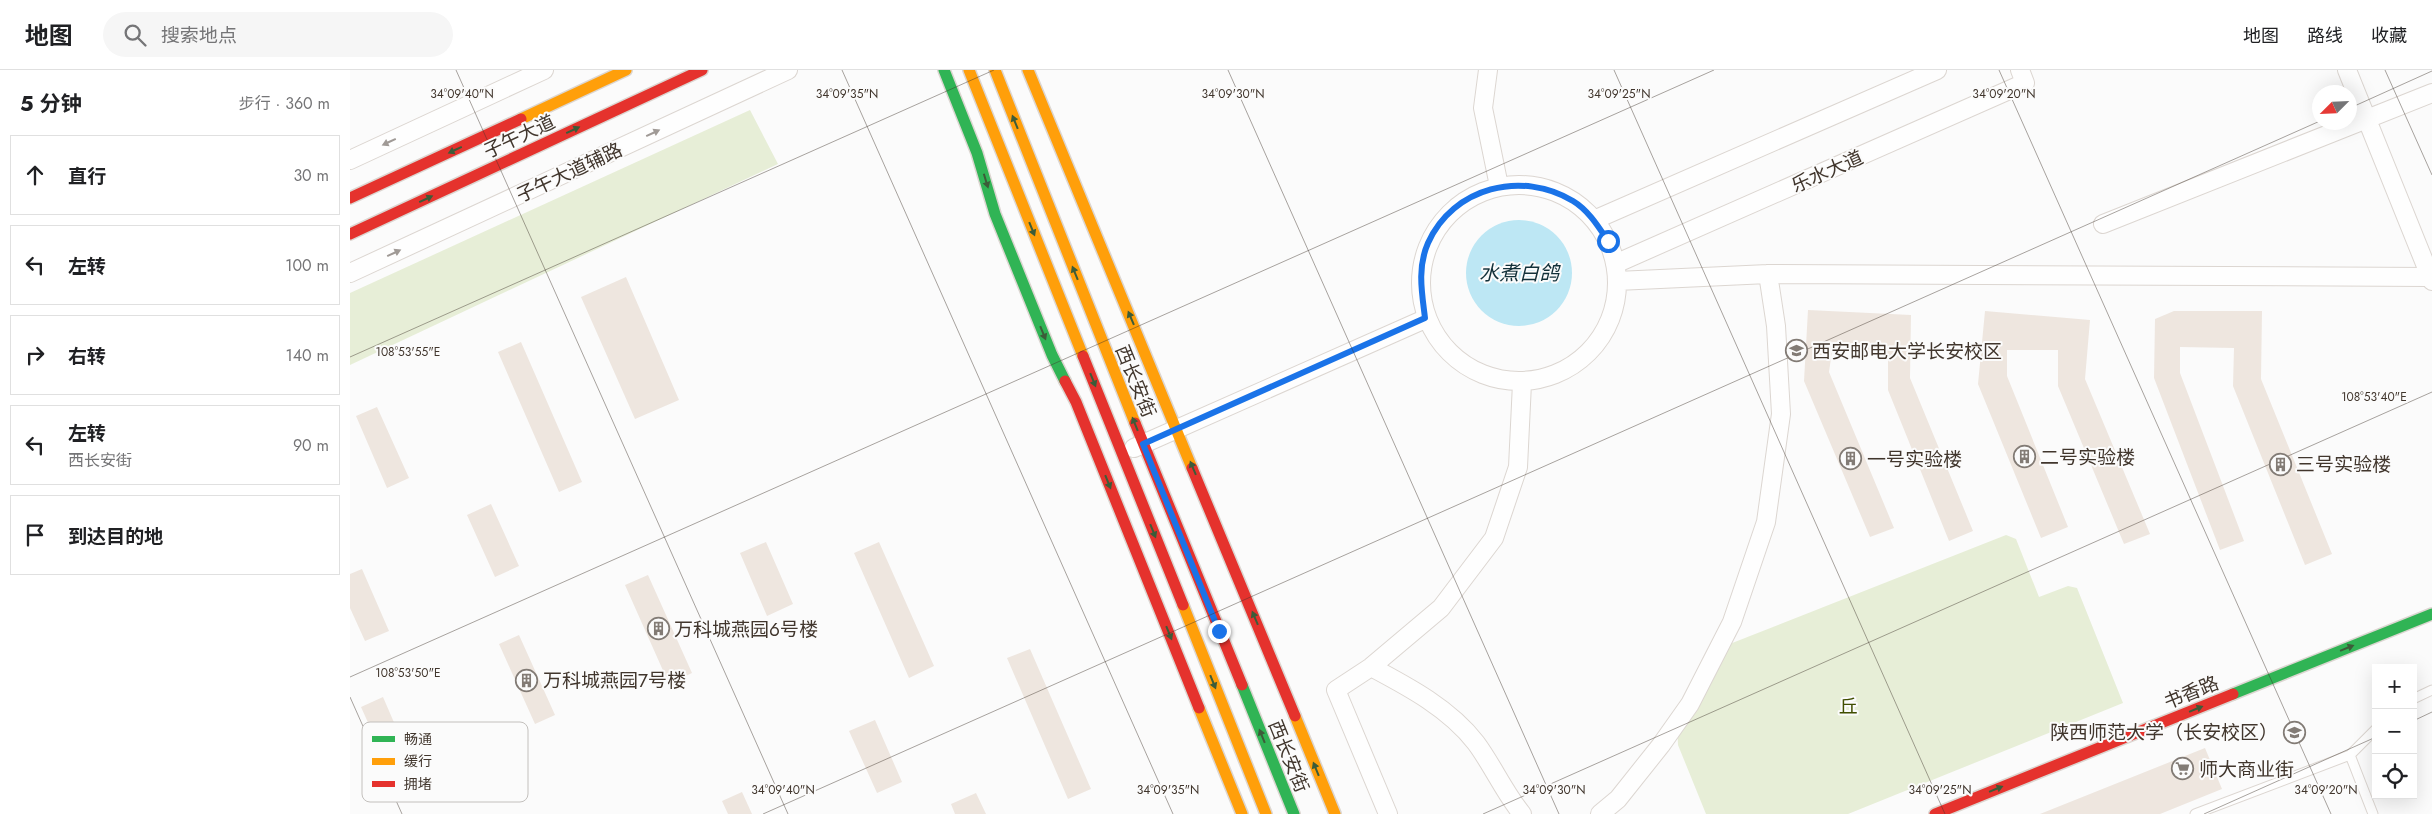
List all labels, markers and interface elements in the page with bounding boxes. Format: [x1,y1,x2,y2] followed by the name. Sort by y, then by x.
[103,12,453,57] search box
[25,18,73,53] text: 地图
[121,21,149,49] icon: search
[161,22,237,49] text: 搜索地点
[2243,23,2279,49] text: 地图
[2307,23,2343,49] text: 路线
[2371,23,2407,49] text: 收藏
[430,85,494,103] text: 34°09'40"N
[816,85,878,103] text: 34°09'35"N
[1201,85,1265,103] text: 34°09'30"N
[1588,85,1650,103] text: 34°09'25"N
[1972,85,2036,103] text: 34°09'20"N
[2312,85,2357,130] north arrow
[20,89,82,119] text: 5 分钟
[239,92,330,115] text: 步行 · 360 m
[479,108,559,165] street label: 子午大道
[1011,114,1019,129] one-way arrow
[566,126,580,134] one-way arrow
[646,129,660,137] one-way arrow
[512,136,627,209] street label: 子午大道辅路
[382,138,396,146] one-way arrow
[1787,144,1867,199] street label: 乐水大道
[448,146,462,154] one-way arrow
[21,161,49,189] icon: ahead
[68,163,106,190] text: 直行
[293,164,329,187] text: 30 m
[982,174,990,189] one-way arrow
[419,195,433,203] one-way arrow
[1029,222,1037,236] one-way arrow
[1597,230,1620,253] route start
[387,249,401,257] one-way arrow
[21,251,49,279] icon: left
[68,253,106,280] text: 左转
[285,254,329,277] text: 100 m
[1479,259,1561,288] water label: 水煮白鸽
[1071,265,1079,280] one-way arrow
[1126,311,1134,325] one-way arrow
[1040,326,1048,340] one-way arrow
[1812,338,2002,365] place label: 西安邮电大学长安校区
[1784,339,1808,363] school or university icon: 西安邮电大学长安校区
[21,341,49,369] icon: right
[1109,341,1162,421] street label: 西长安街
[68,343,106,370] text: 右转
[376,343,440,361] text: 108°53'55"E
[286,344,329,367] text: 140 m
[1089,373,1097,388] one-way arrow
[2341,388,2407,406] text: 108°53'40"E
[1130,417,1138,431] one-way arrow
[68,420,106,447] text: 左转
[21,431,49,459] icon: left
[293,434,329,457] text: 90 m
[2040,444,2135,471] place label: 二号实验楼
[2012,445,2036,469] building icon: 二号实验楼
[1867,446,1962,473] place label: 一号实验楼
[1839,447,1863,471] building icon: 一号实验楼
[68,449,132,472] text: 西长安街
[2296,451,2391,478] place label: 三号实验楼
[2268,452,2292,476] building icon: 三号实验楼
[1188,461,1196,475] one-way arrow
[1104,475,1112,490] one-way arrow
[21,521,49,549] icon: arrive
[68,523,163,550] text: 到达目的地
[1149,524,1157,539] one-way arrow
[1251,611,1259,625] one-way arrow
[674,616,818,643] place label: 万科城燕园6号楼
[646,617,670,641] building icon: 万科城燕园6号楼
[1208,620,1231,643] route end
[1165,626,1173,640] one-way arrow
[2340,644,2354,652] one-way arrow
[375,664,441,682] text: 108°53'50"E
[2372,664,2417,799] map controls
[2372,664,2417,709] button: +
[543,667,686,694] place label: 万科城燕园7号楼
[515,668,539,692] building icon: 万科城燕园7号楼
[2160,669,2223,716] street label: 书香路
[1210,675,1218,689] one-way arrow
[1838,693,1858,720] park label: 丘
[2189,705,2204,713] one-way arrow
[2372,709,2417,754] button: −
[1262,716,1315,796] street label: 西长安街
[2050,719,2278,746] place label: 陕西师范大学（长安校区）
[2282,720,2306,744] school or university icon: 陕西师范大学（长安校区）
[362,722,528,802] legend
[404,729,432,749] text: 畅通
[1258,729,1265,744] one-way arrow
[404,751,432,771] text: 缓行
[2372,754,2417,799] button: locate
[2199,756,2294,783] place label: 师大商业街
[2171,757,2195,781] supermarket icon: 师大商业街
[1312,762,1320,776] one-way arrow
[404,774,432,794] text: 拥堵
[751,781,815,799] text: 34°09'40"N
[1137,781,1199,799] text: 34°09'35"N
[1522,781,1586,799] text: 34°09'30"N
[1909,781,1971,799] text: 34°09'25"N
[2294,781,2358,799] text: 34°09'20"N
[1989,785,2003,793] one-way arrow

